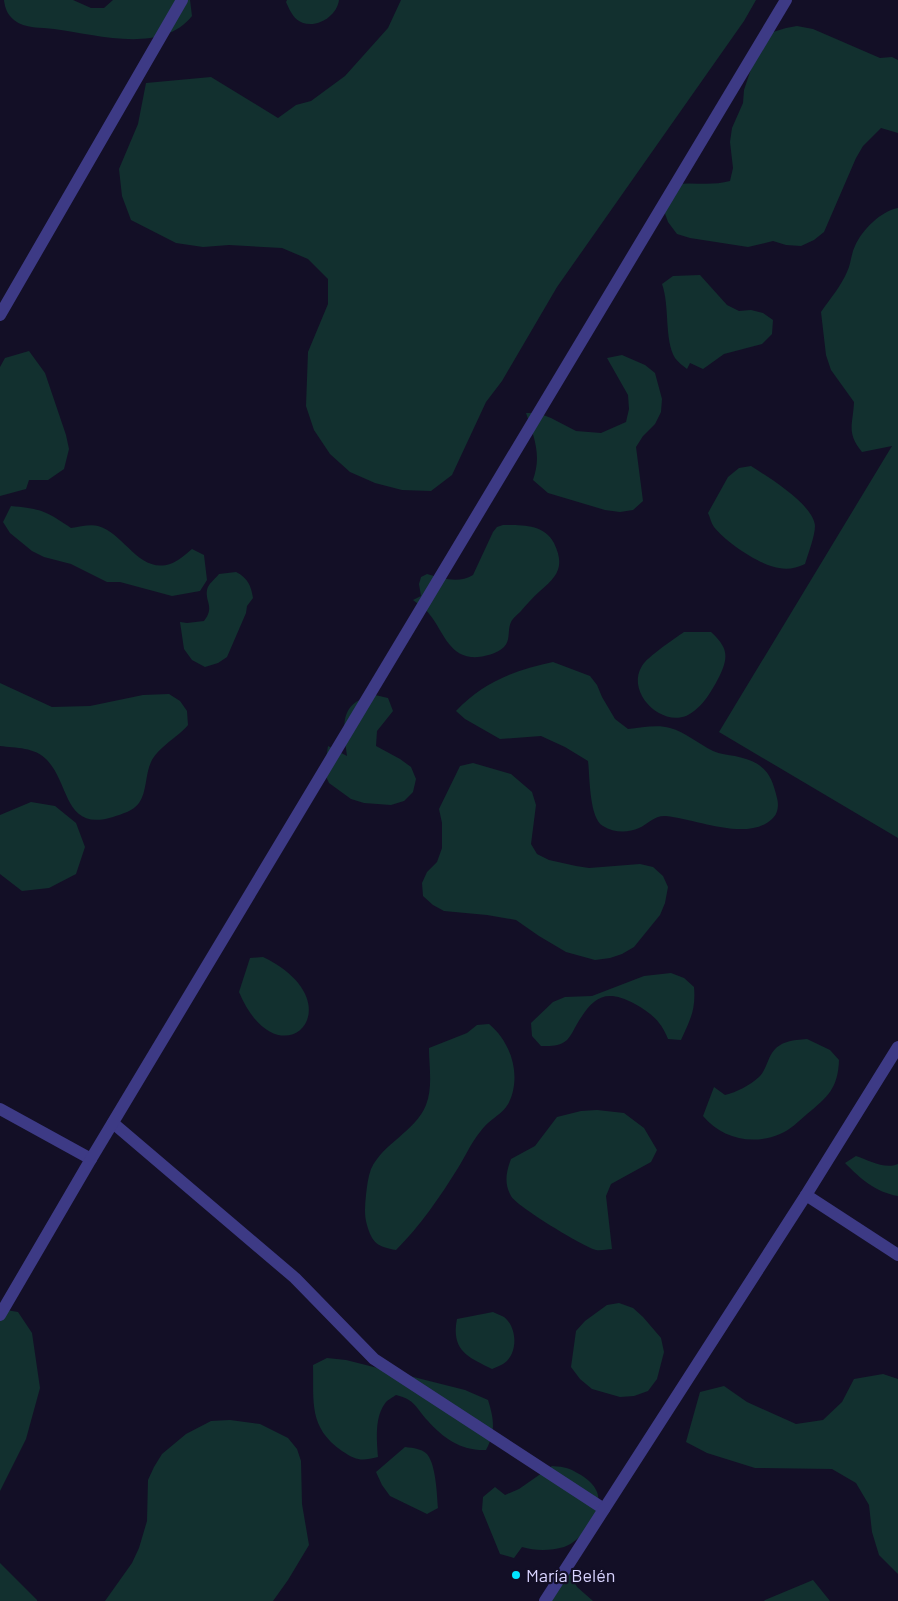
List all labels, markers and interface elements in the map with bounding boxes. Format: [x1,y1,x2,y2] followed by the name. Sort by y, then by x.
[526,1564,616,1586] place label: María Belén
[510,1569,522,1581] marker: María Belén

